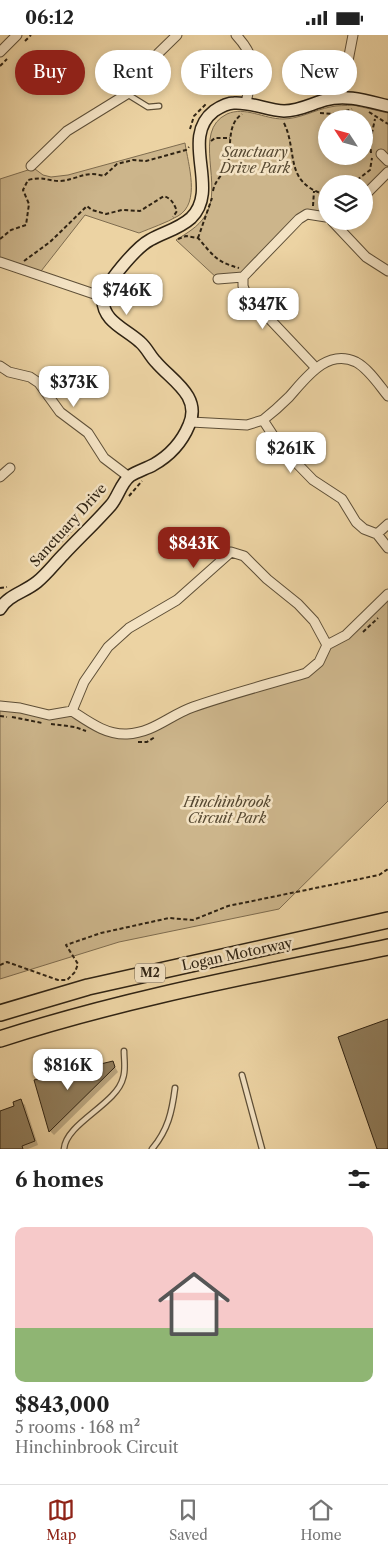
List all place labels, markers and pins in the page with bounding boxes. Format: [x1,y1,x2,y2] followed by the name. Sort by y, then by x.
[92,273,162,316] pin: $746K
[228,287,298,330] pin: $347K
[39,365,109,408] pin: $373K
[256,431,326,474] pin: $261K
[159,527,229,569] pin: $843K
[33,1049,103,1091] pin: $816K

